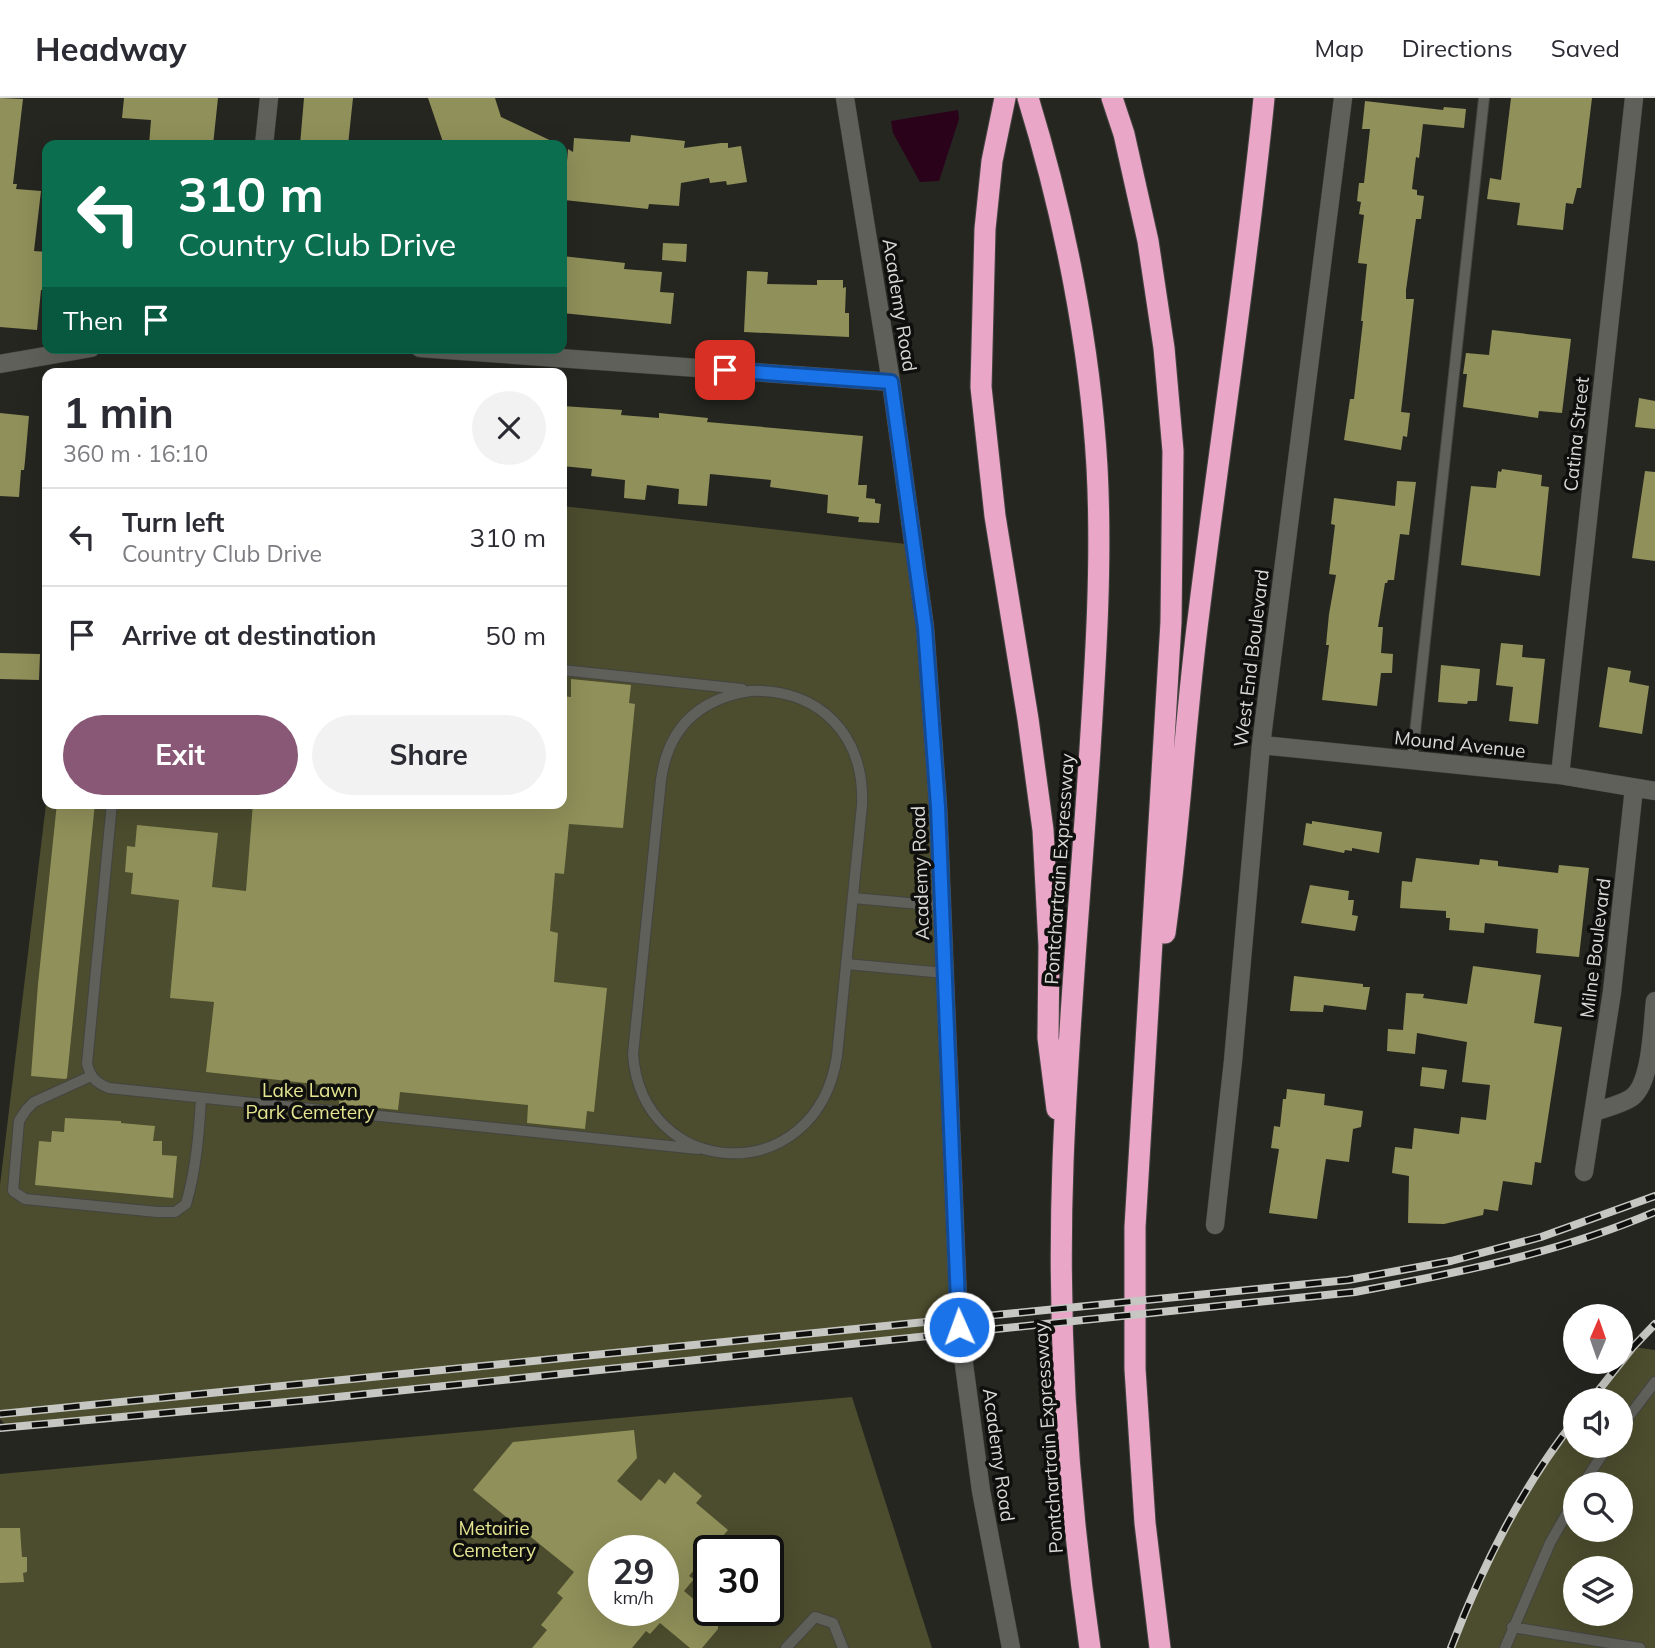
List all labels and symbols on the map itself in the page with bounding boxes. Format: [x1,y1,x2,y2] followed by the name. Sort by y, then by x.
[878,237,922,373] street label: Academy Road
[695,340,755,400] pin
[1558,375,1594,493] street label: Catina Street
[1228,568,1274,748] street label: West End Boulevard
[1393,725,1527,763] street label: Mound Avenue
[1039,753,1079,985] street label: Pontchartrain Expressway
[906,805,934,941] street label: Academy Road
[1575,877,1615,1019] street label: Milne Boulevard
[245,1078,375,1124] park label: Lake Lawn Park Cemetery
[922,1290,996,1364] position arrow
[1563,1304,1633,1374] north arrow
[1028,1322,1068,1554] street label: Pontchartrain Expressway
[978,1387,1020,1523] street label: Academy Road
[452,1516,536,1562] park label: Metairie Cemetery
[693,1535,784,1626] speed limit sign: 30

